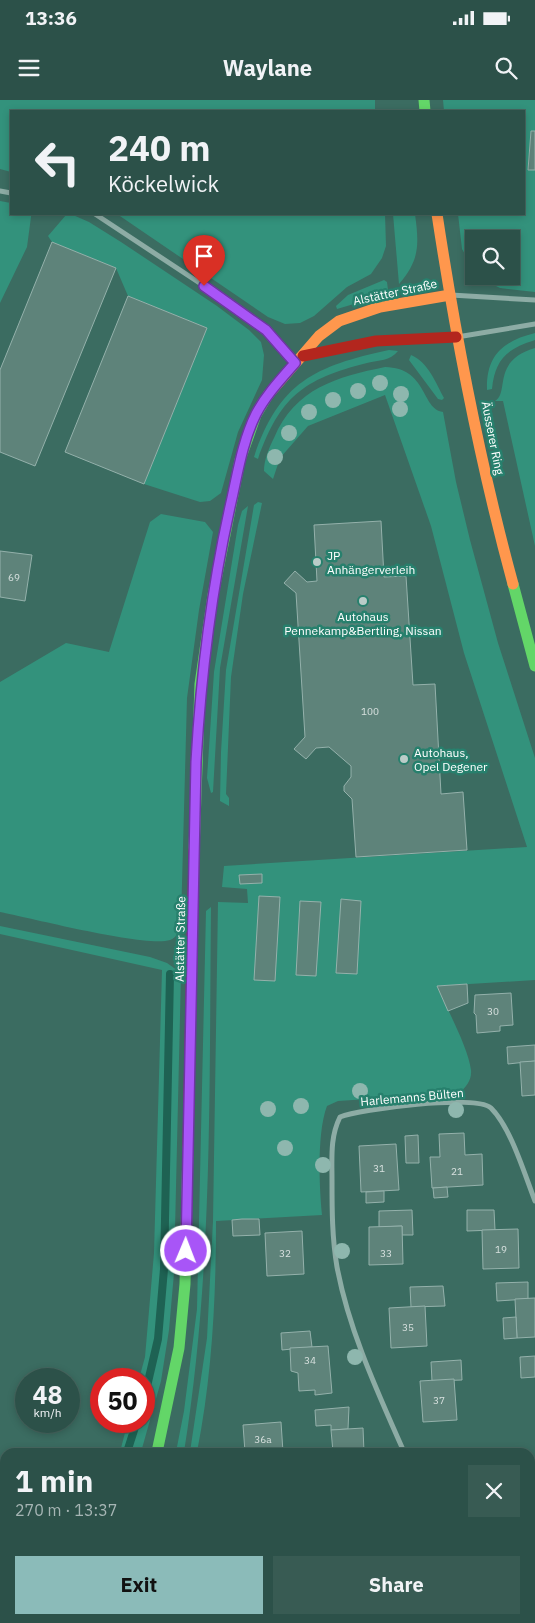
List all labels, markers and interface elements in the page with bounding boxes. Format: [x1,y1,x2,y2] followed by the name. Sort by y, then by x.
[25,6,77,30] text: 13:36
[223,53,312,82] text: Waylane
[15,54,43,82] icon: menu
[492,54,520,82] icon: search
[108,125,211,171] text: 240 m
[25,130,90,195] icon: left
[108,169,219,198] text: Köckelwick
[465,230,520,285] map controls
[465,230,520,285] button: search
[183,235,225,286] pin
[190,242,218,270] icon: arrive
[352,276,439,308] street label: Alstätter Straße
[479,400,508,477] street label: Äusserer Ring
[327,548,415,577] place label: JP Anhängerverleih
[311,556,323,568] marker: JP Anhängerverleih
[8,571,20,584] house number: 69
[357,595,369,607] marker: Autohaus Pennekamp&Bertling, Nissan
[284,609,442,638] place label: Autohaus Pennekamp&Bertling, Nissan
[361,705,379,718] house number: 100
[414,745,488,774] place label: Autohaus, Opel Degener
[398,753,410,765] marker: Autohaus, Opel Degener
[172,896,188,982] street label: Alstätter Straße
[487,1005,499,1018] house number: 30
[360,1085,464,1109] street label: Harlemanns Bülten
[373,1162,385,1175] house number: 31
[451,1165,463,1178] house number: 21
[159,1224,211,1276] position arrow
[495,1243,507,1256] house number: 19
[279,1247,291,1260] house number: 32
[380,1247,392,1260] house number: 33
[402,1321,414,1334] house number: 35
[304,1354,316,1367] house number: 34
[90,1368,155,1433] speed limit sign: 50
[32,1378,63,1411] text: 48
[433,1394,445,1407] house number: 37
[33,1405,62,1420] text: km/h
[254,1433,272,1446] house number: 36a
[15,1461,93,1500] text: 1 min
[468,1465,520,1517] button: close
[15,1500,117,1520] text: 270 m · 13:37
[15,1556,263,1614] button: Exit
[273,1556,520,1614] button: Share

